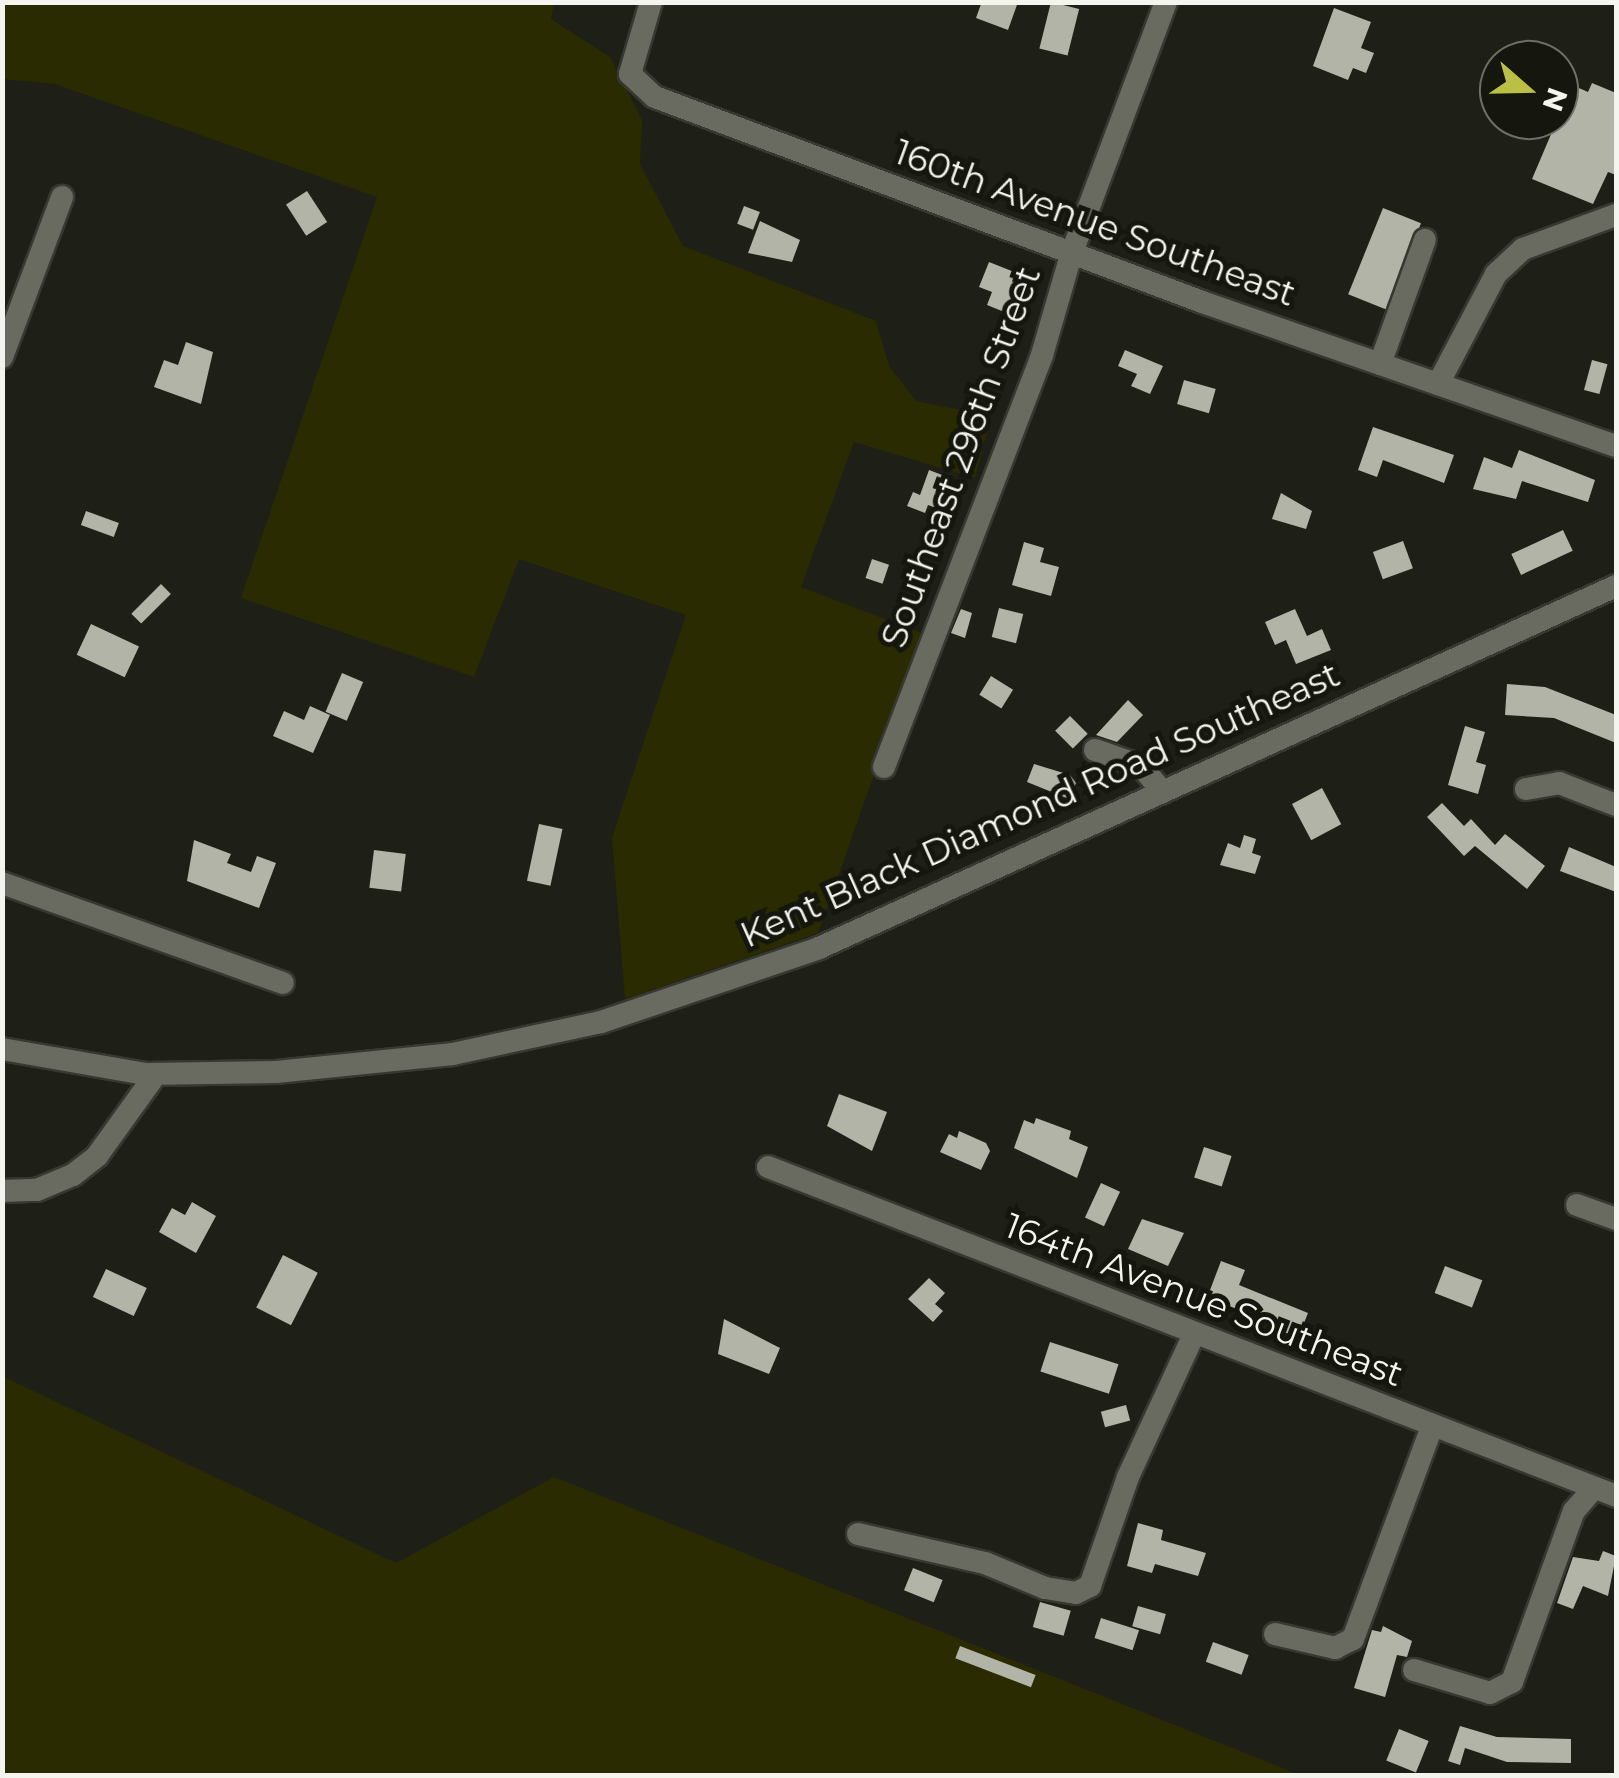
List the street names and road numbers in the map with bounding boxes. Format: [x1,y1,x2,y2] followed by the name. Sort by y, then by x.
[889,131,1301,315] street label: 160th Avenue Southeast
[873,261,1049,653] street label: Southeast 296th Street
[734,653,1346,957] street label: Kent Black Diamond Road Southeast
[999,1205,1409,1395] street label: 164th Avenue Southeast

